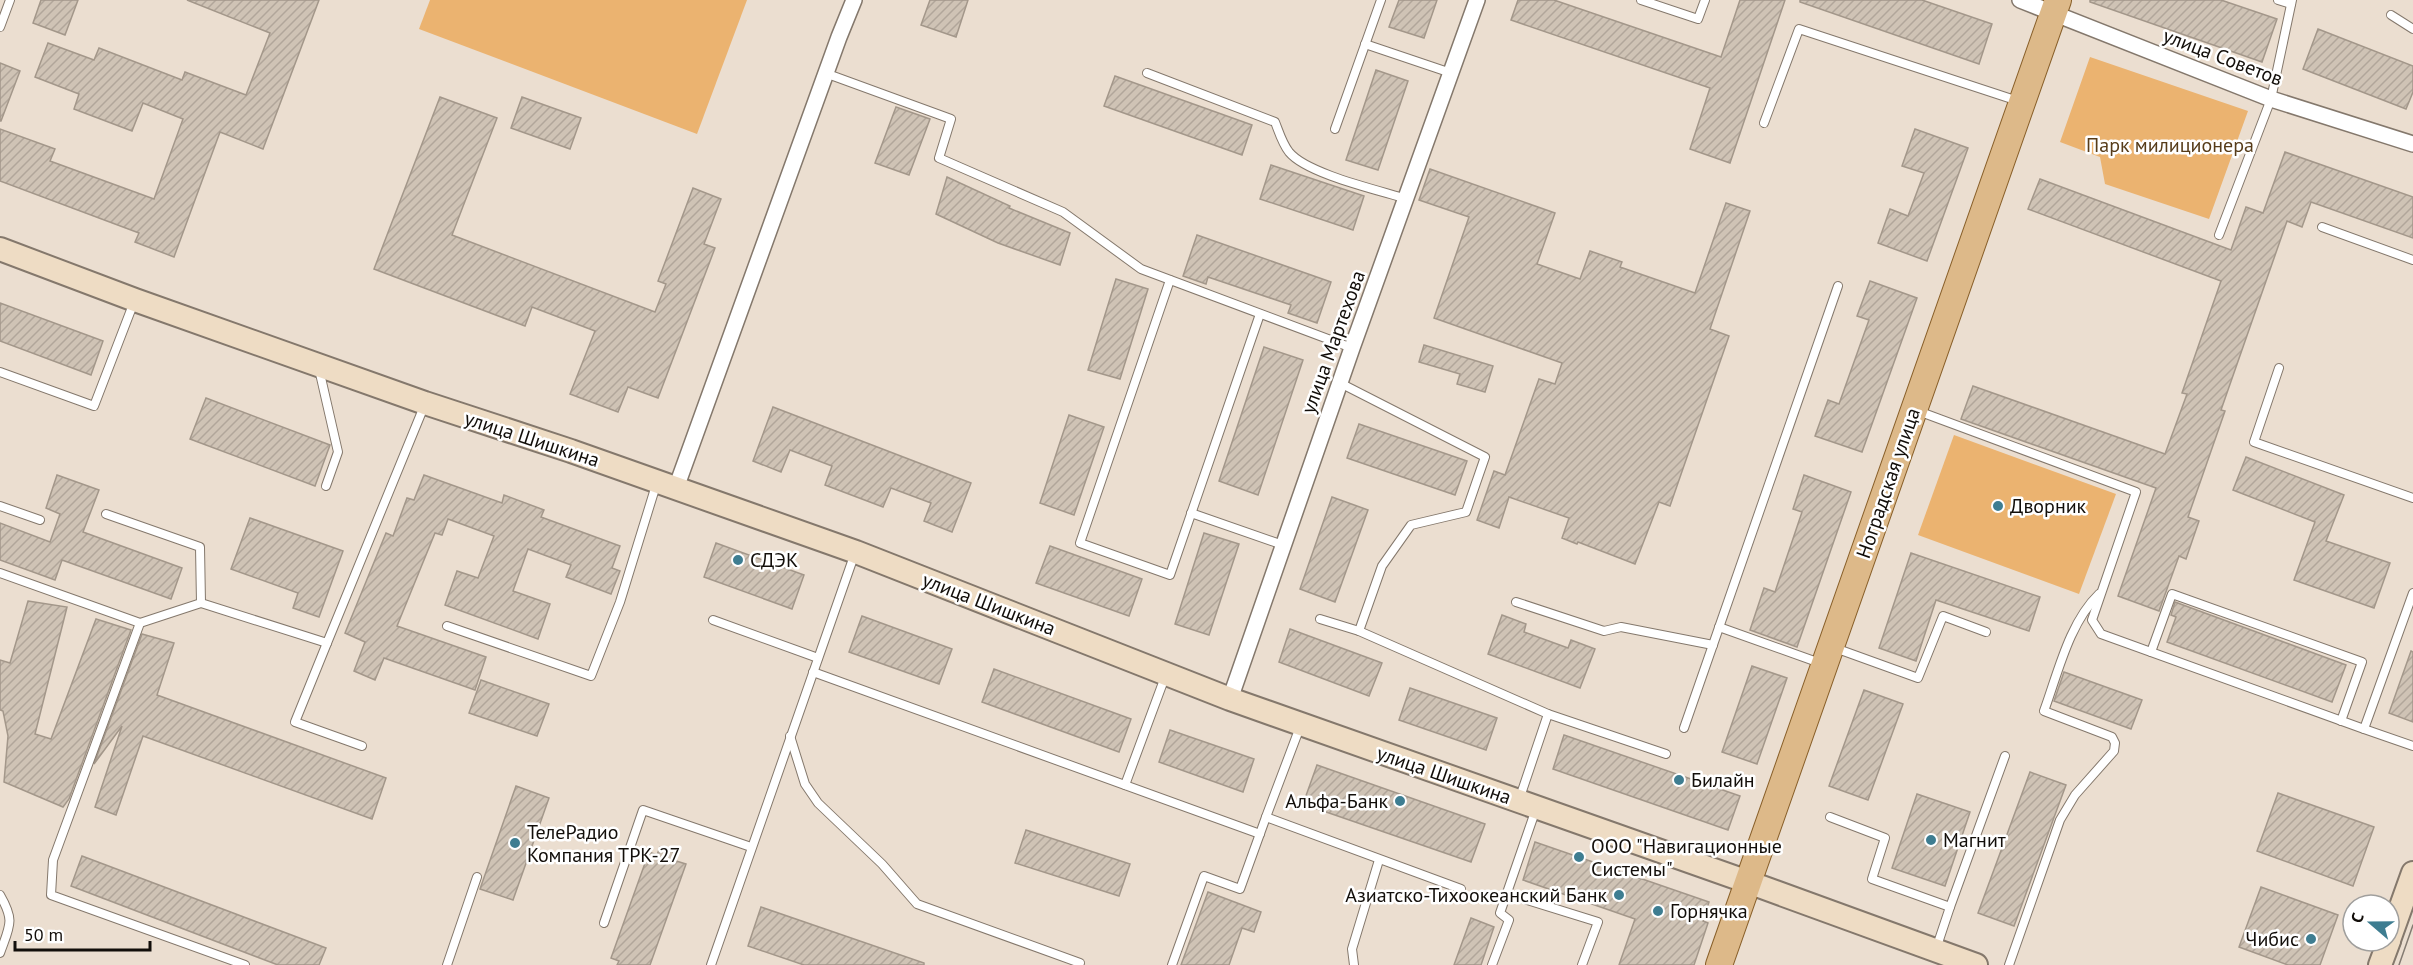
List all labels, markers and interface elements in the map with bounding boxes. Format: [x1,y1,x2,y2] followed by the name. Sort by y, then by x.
[2159,22,2287,92] street label: улица Советов
[2086,132,2254,158] park label: Парк милиционера
[1295,267,1371,417] street label: улица Мартехова
[1850,404,1926,562] street label: Ноградская улица
[461,405,603,473] street label: улица Шишкина
[2010,493,2087,519] place label: Дворник
[1991,499,2005,513] marker: Дворник
[750,547,798,573] place label: СДЭК
[731,553,745,567] marker: СДЭК
[919,567,1059,641] street label: улица Шишкина
[1373,740,1515,810] street label: улица Шишкина
[1691,767,1755,793] place label: Билайн
[1672,773,1686,787] marker: Билайн
[1285,788,1388,814] place label: Альфа-Банк
[1393,794,1407,808] marker: Альфа-Банк
[527,819,681,868] place label: ТелеРадио Компания ТРК-27
[1943,827,2006,853] place label: Магнит
[1591,833,1782,882] place label: ООО "Навигационные Системы"
[1924,833,1938,847] marker: Магнит
[508,836,522,850] marker: ТелеРадио Компания ТРК-27
[1572,850,1586,864] marker: ООО "Навигационные Системы"
[1345,882,1607,908] place label: Азиатско-Тихоокеанский Банк
[1612,888,1626,902] marker: Азиатско-Тихоокеанский Банк
[2341,893,2401,953] north arrow
[1670,898,1748,924] place label: Горнячка
[1651,904,1665,918] marker: Горнячка
[2346,910,2368,925] text: С
[15,914,150,952] scale bar
[24,923,63,946] text: 50 m
[2245,926,2299,952] place label: Чибис
[2304,932,2318,946] marker: Чибис

